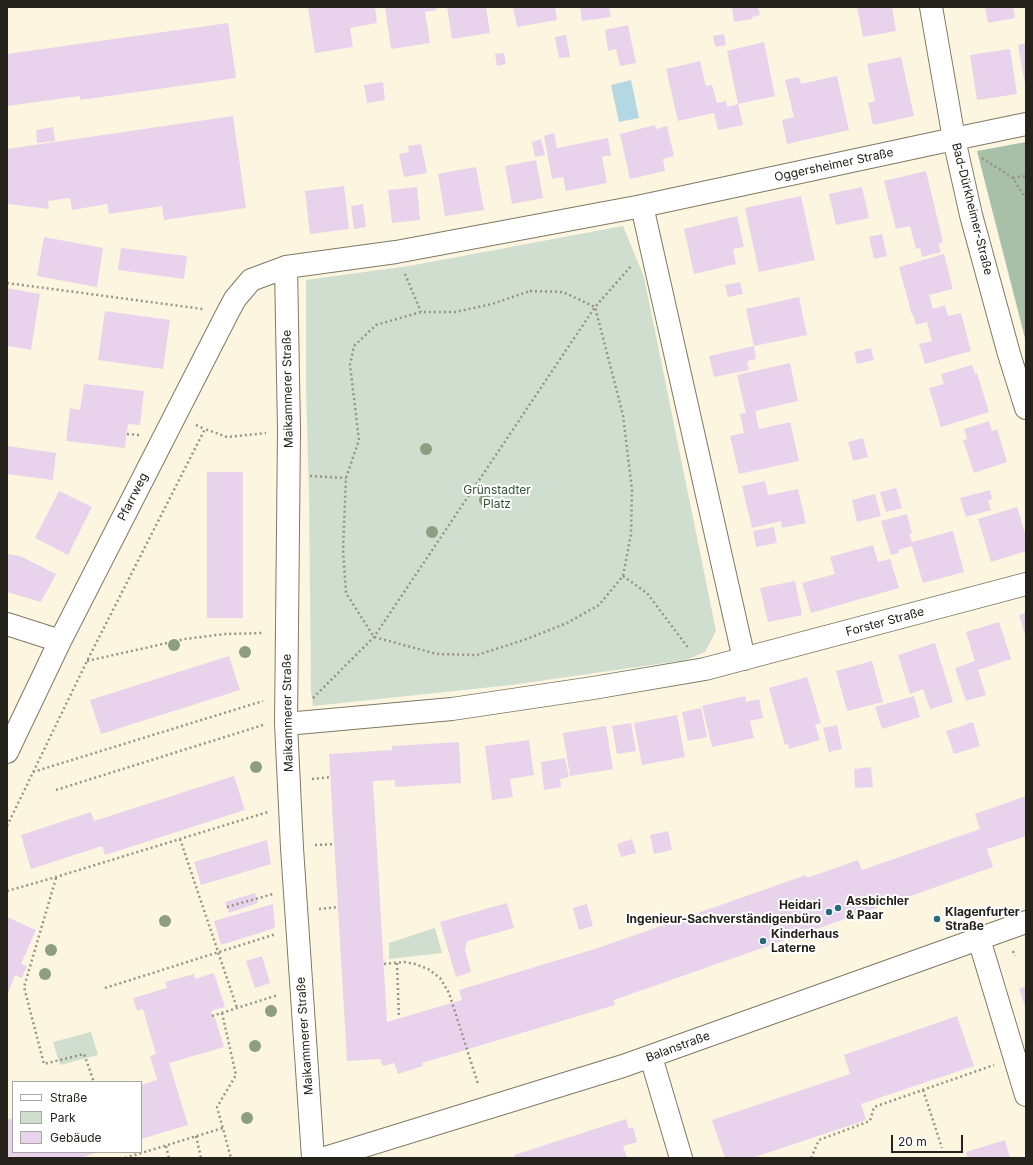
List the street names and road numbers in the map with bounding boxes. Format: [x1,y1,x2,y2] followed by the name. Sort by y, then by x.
[949,141,995,277] street label: Bad-Dürkheimer-Straße
[773,145,895,185] street label: Oggersheimer Straße
[280,330,296,448] street label: Maikammerer Straße
[115,471,151,523] street label: Pfarrweg
[844,605,926,639] street label: Forster Straße
[280,654,296,772] street label: Maikammerer Straße
[294,976,316,1096] street label: Maikammerer Straße
[644,1029,712,1065] street label: Balanstraße

